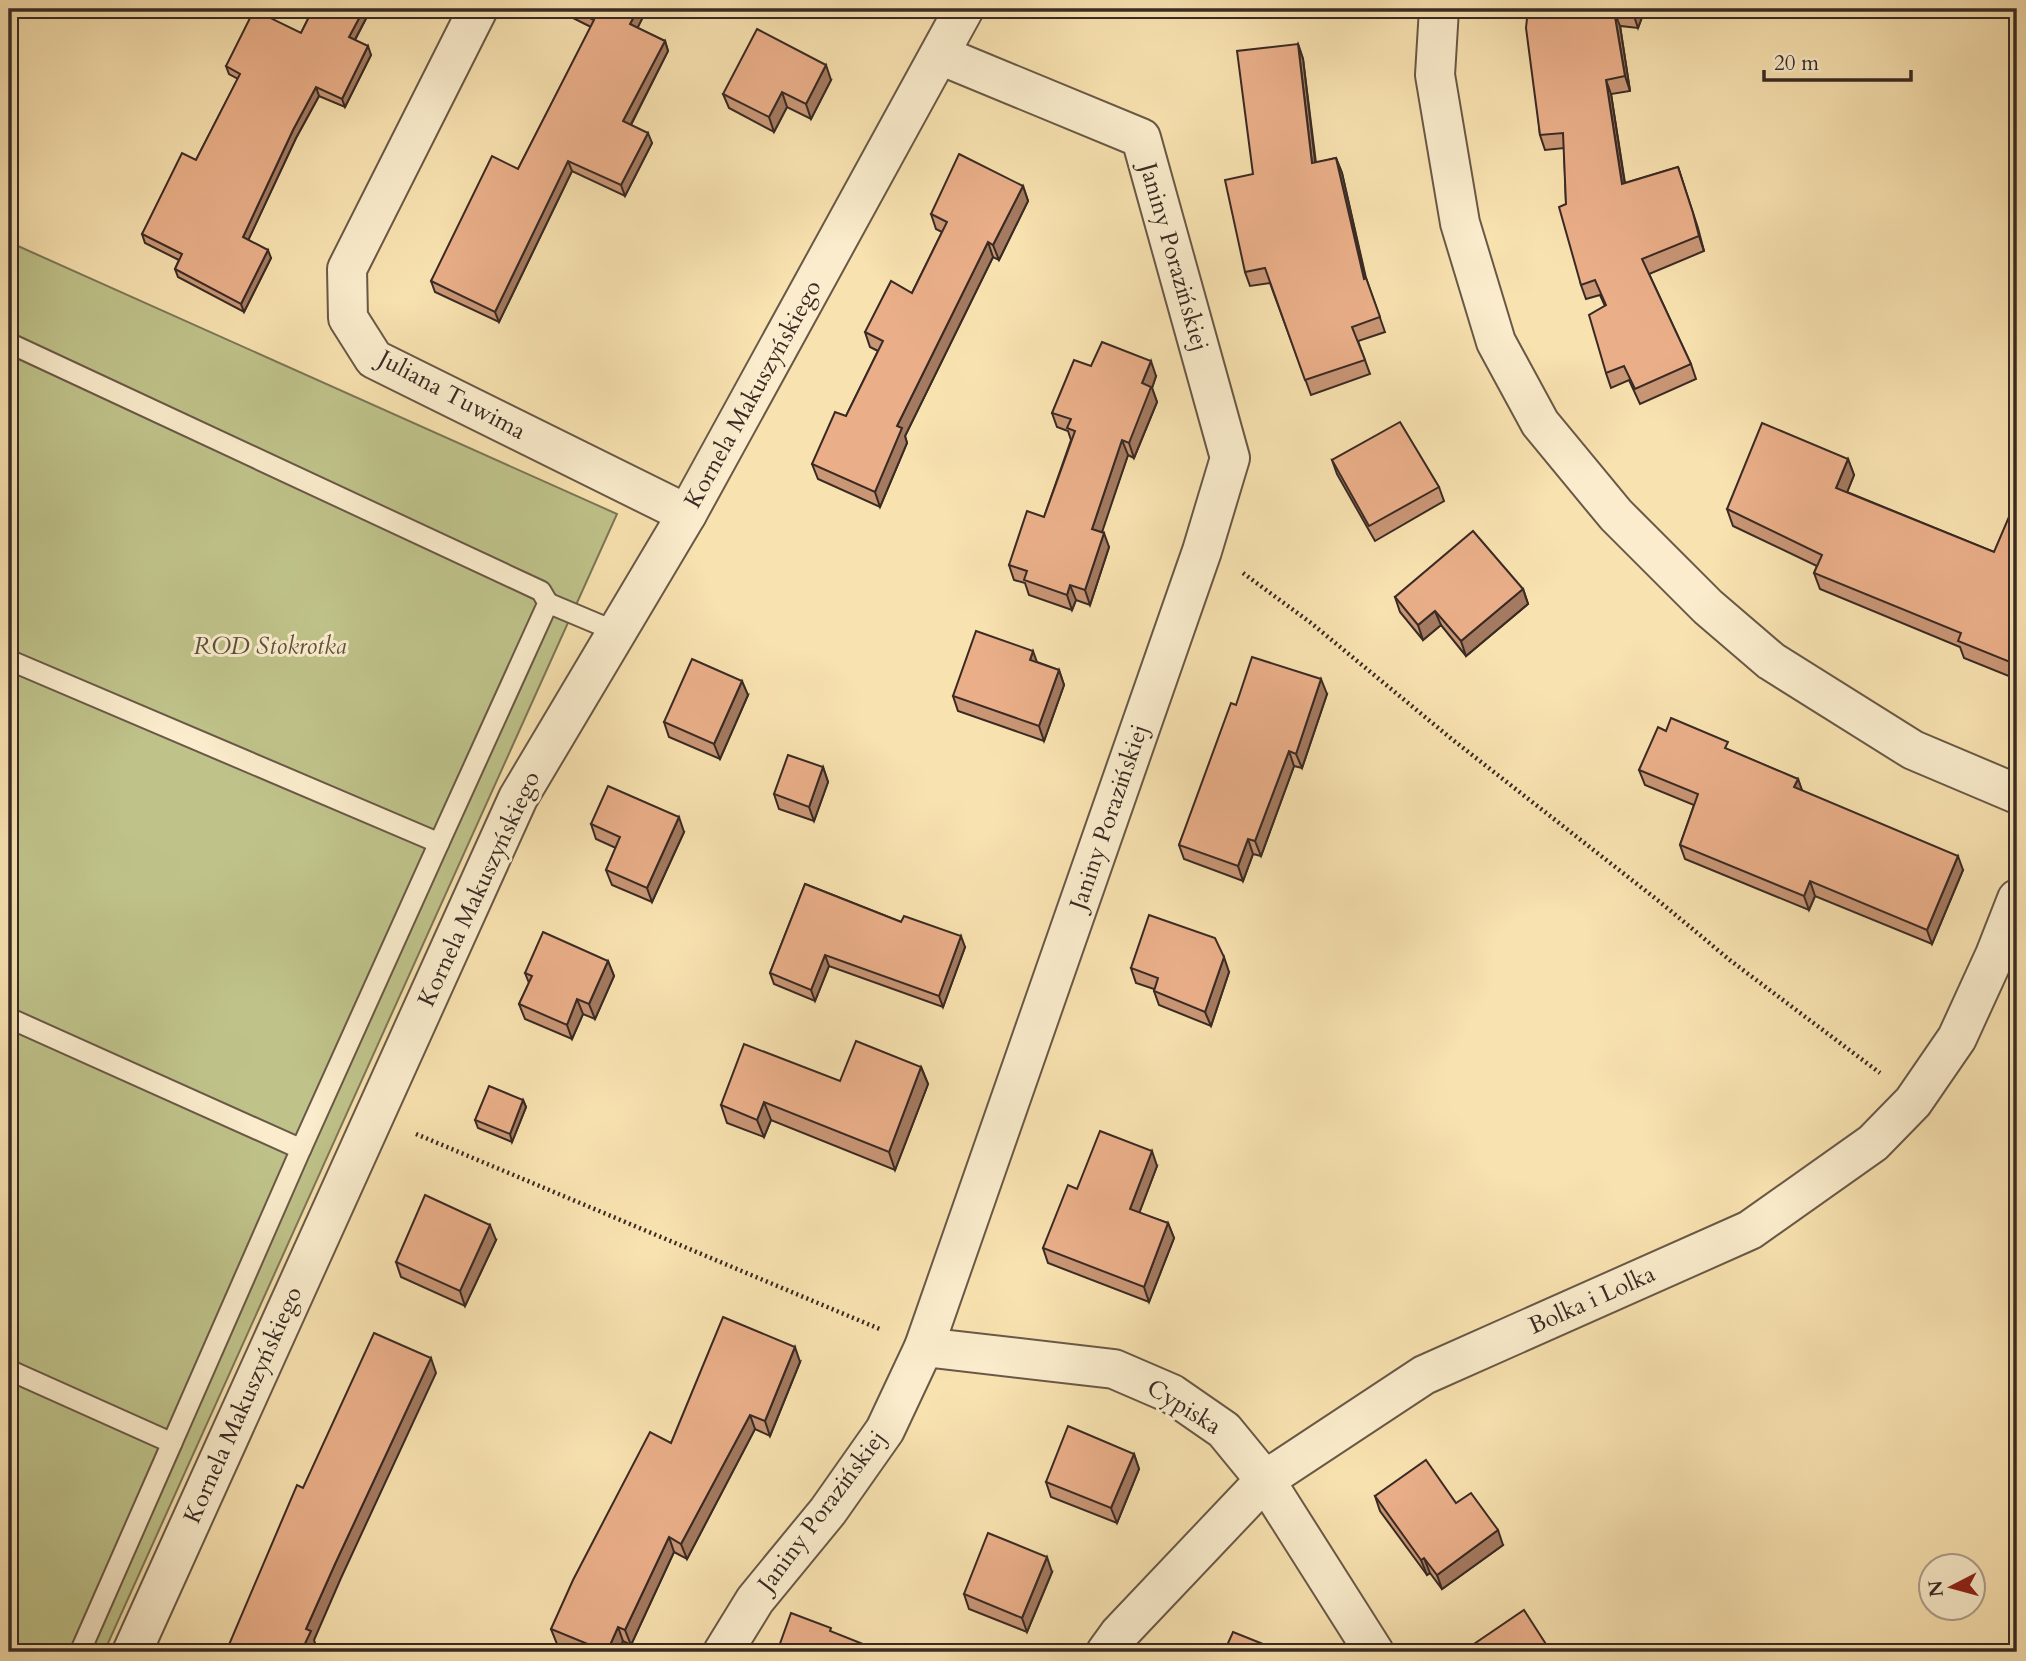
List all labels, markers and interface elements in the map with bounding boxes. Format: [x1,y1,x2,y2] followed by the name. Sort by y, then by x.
[1764,38,1910,82] scale bar
[1774,49,1819,78] text: 20 m
[1131,156,1217,355] street label: Janiny Porazińskiej
[676,274,830,514] street label: Kornela Makuszyńskiego
[370,341,532,448] street label: Juliana Tuwima
[193,630,347,663] park label: ROD Stokrotka
[1061,720,1156,917] street label: Janiny Porazińskiej
[410,766,548,1012] street label: Kornela Makuszyńskiego
[1524,1257,1661,1343] street label: Bolka i Lolka
[176,1281,310,1529] street label: Kornela Makuszyńskiego
[1141,1371,1228,1443] street label: Cypiska
[749,1423,894,1601] street label: Janiny Porazińskiej
[1918,1552,1988,1622] north arrow
[1922,1579,1950,1598] text: N

